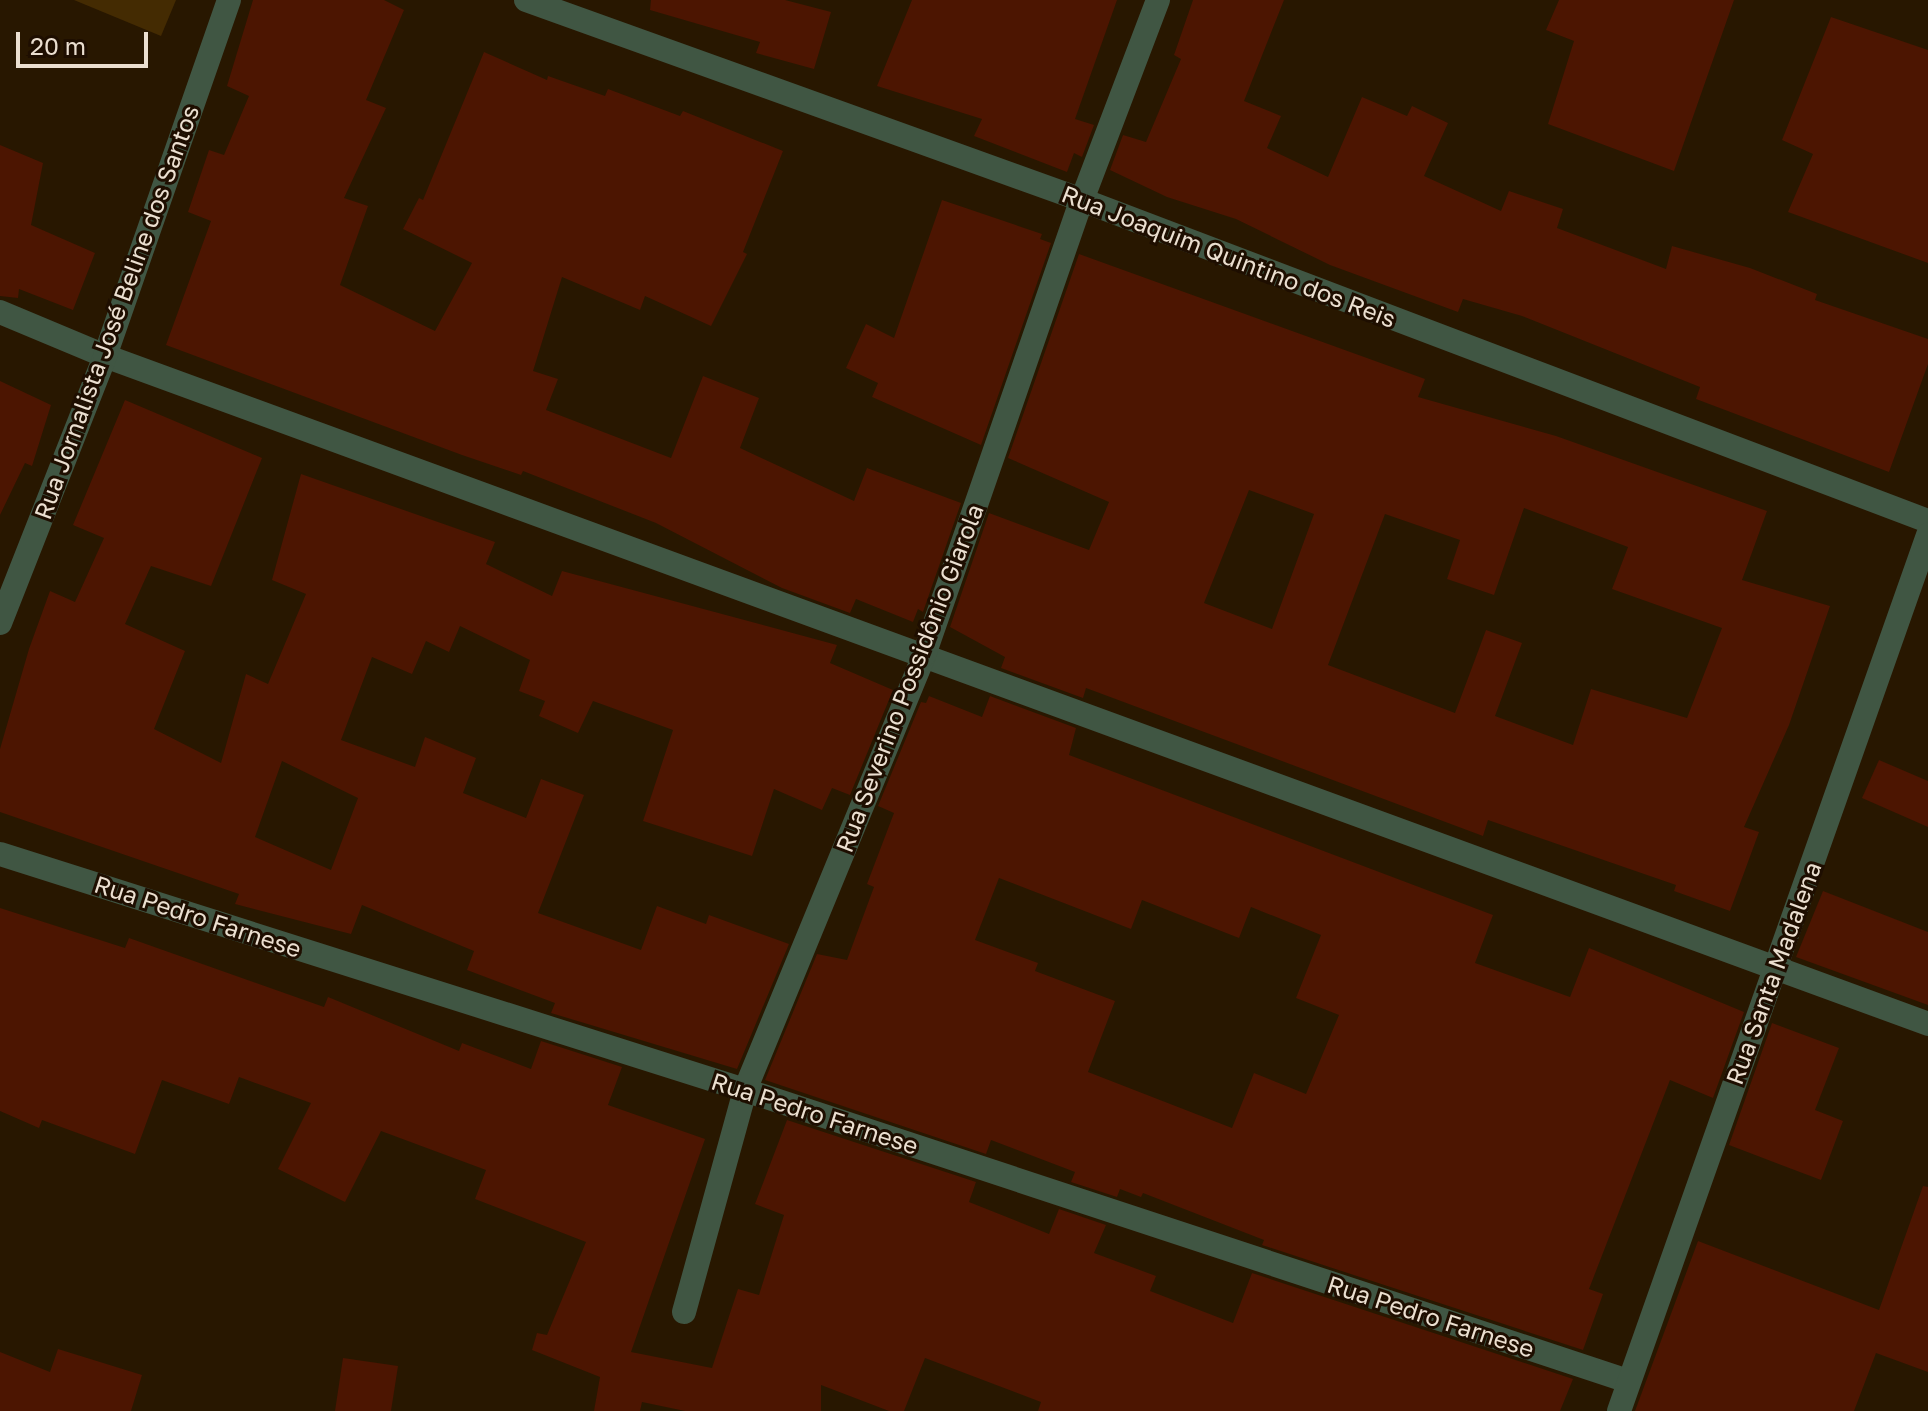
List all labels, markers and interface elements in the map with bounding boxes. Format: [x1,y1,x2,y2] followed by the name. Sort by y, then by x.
[20,16,152,66] scale bar
[30,31,86,60] text: 20 m
[27,101,205,523] street label: Rua Jornalista José Beline dos Santos
[1058,179,1400,333] street label: Rua Joaquim Quintino dos Reis
[829,500,989,856] street label: Rua Severino Possidônio Giarola
[1719,858,1827,1088] street label: Rua Santa Madalena
[91,869,305,963] street label: Rua Pedro Farnese
[708,1066,922,1160] street label: Rua Pedro Farnese
[1324,1269,1538,1363] street label: Rua Pedro Farnese

